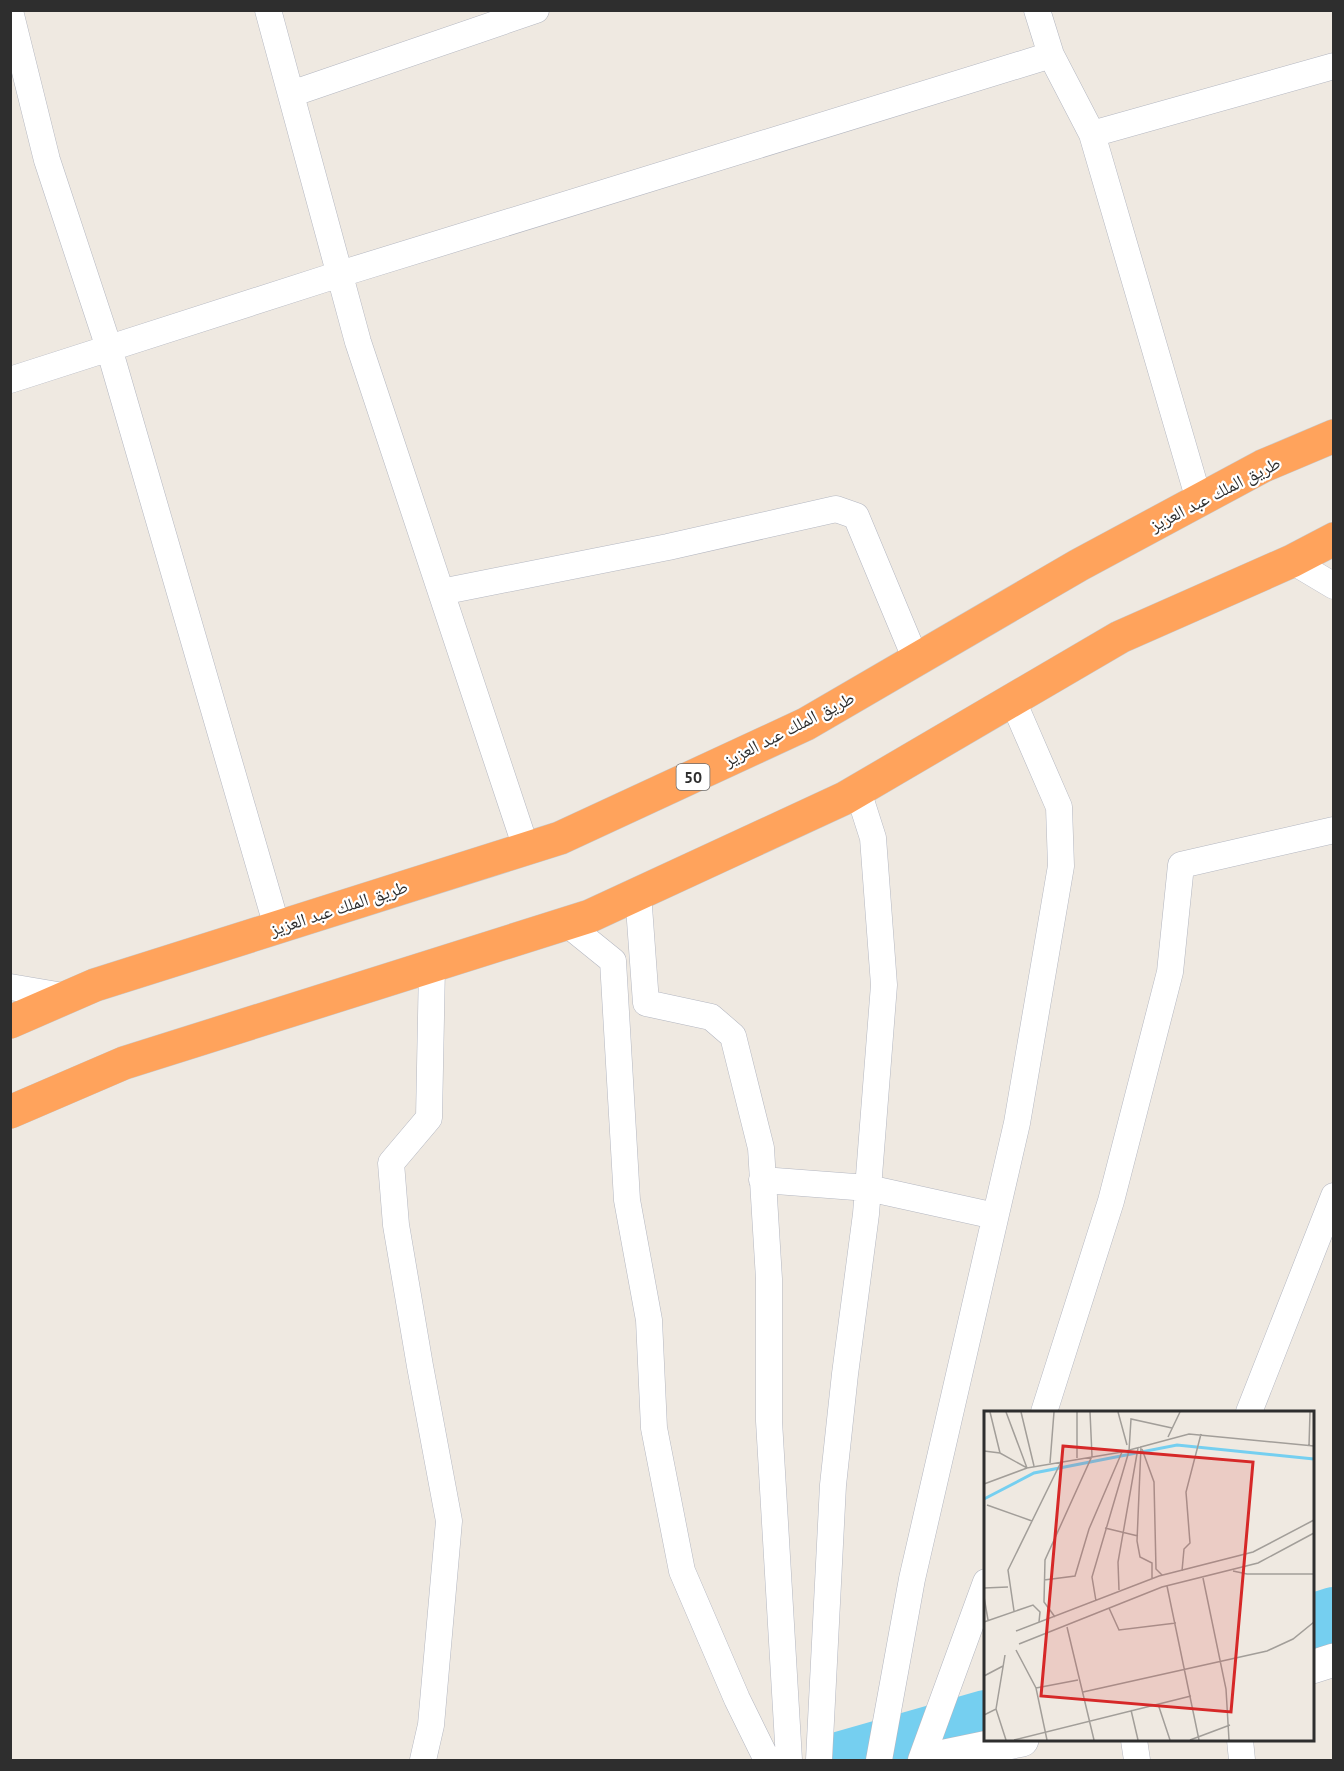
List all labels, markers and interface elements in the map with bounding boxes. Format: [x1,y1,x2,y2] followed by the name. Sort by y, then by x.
[1145,451,1284,537] street label: طريق الملك عبد العزيز
[719,686,858,772] street label: طريق الملك عبد العزيز
[676,764,710,790] road number: 50
[266,874,411,941] street label: طريق الملك عبد العزيز
[984,1411,1314,1741] inset map

